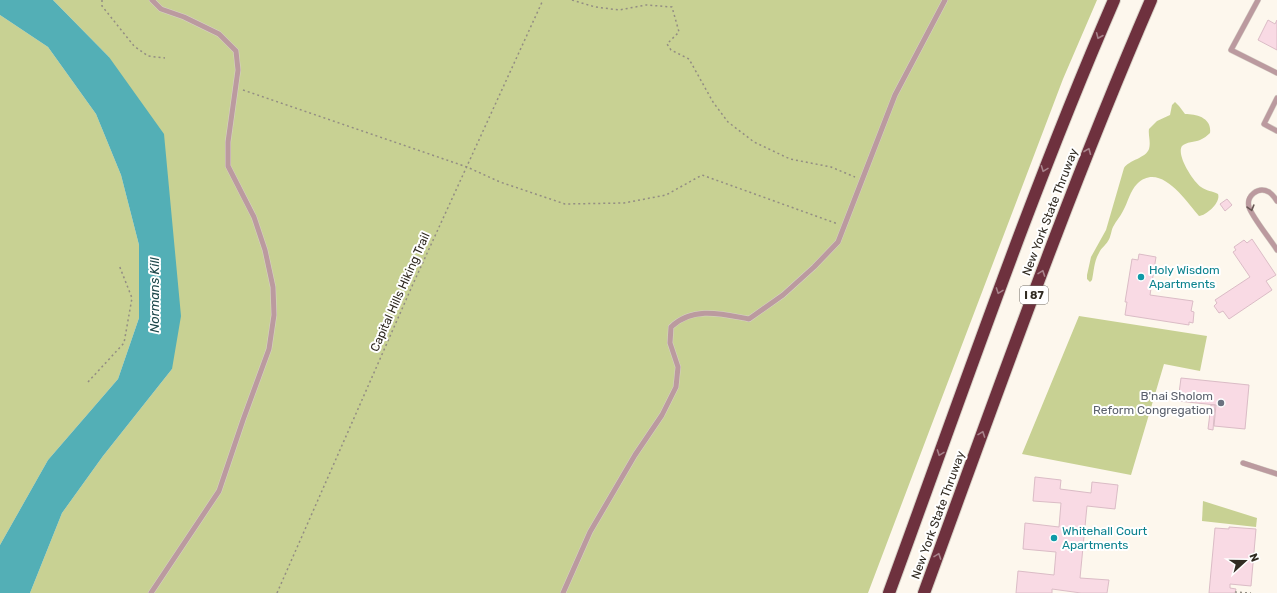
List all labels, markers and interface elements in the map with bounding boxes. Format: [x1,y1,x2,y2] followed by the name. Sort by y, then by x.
[1095,32,1103,39] one-way arrow
[1019,146,1081,278] street label: New York State Thruway
[1083,148,1091,155] one-way arrow
[1041,166,1049,173] one-way arrow
[1246,204,1255,211] one-way arrow
[367,230,433,354] street label: Capital Hills Hiking Trail
[147,256,162,333] water label: Normans Kill
[1149,263,1220,291] place label: Holy Wisdom Apartments
[1037,270,1045,277] one-way arrow
[1136,272,1146,282] marker: Holy Wisdom Apartments
[1020,286,1048,304] road number: I 87
[996,288,1004,295] one-way arrow
[1093,389,1213,417] place label: B'nai Sholom Reform Congregation
[1216,398,1226,408] marker: B'nai Sholom Reform Congregation
[978,431,986,438] one-way arrow
[908,449,968,581] street label: New York State Thruway
[937,449,945,456] one-way arrow
[1062,524,1148,552] place label: Whitehall Court Apartments
[1049,533,1059,543] marker: Whitehall Court Apartments
[1225,541,1265,581] north arrow
[1246,552,1261,564] text: N
[933,553,941,560] one-way arrow

